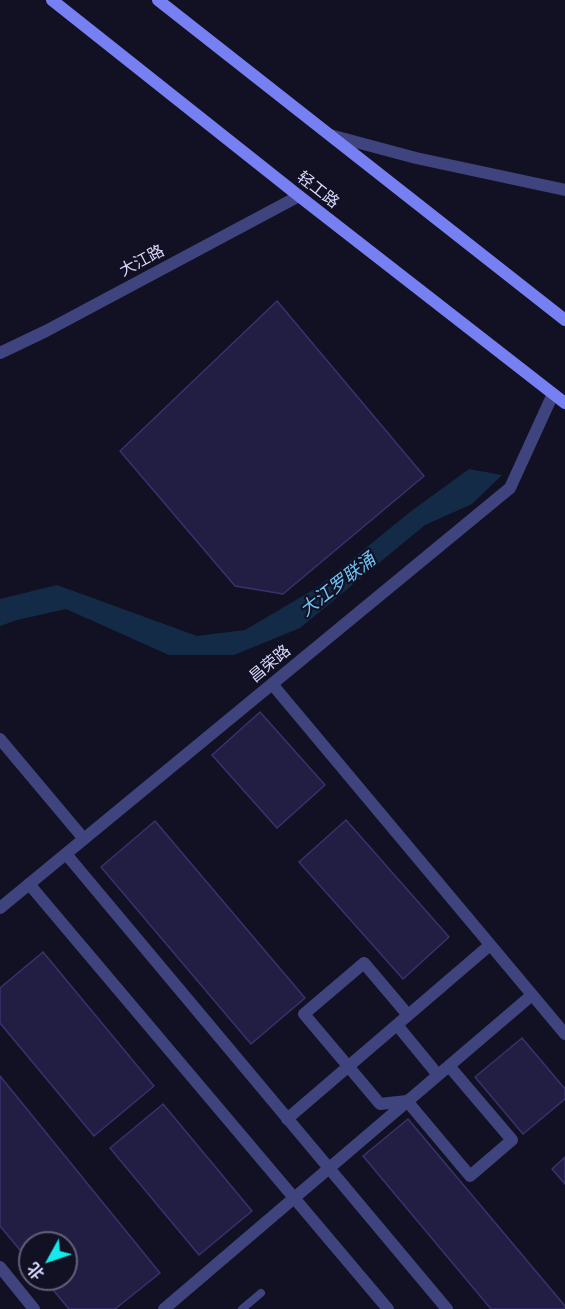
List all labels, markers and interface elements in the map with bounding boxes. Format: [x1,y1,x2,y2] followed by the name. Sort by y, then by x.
[293,168,343,212] street label: 轻工路
[116,241,168,281] street label: 大江路
[296,549,380,621] water label: 大江罗联涌
[245,641,295,687] street label: 昌荣路
[18,1231,78,1291] north arrow
[23,1259,49,1284] text: 北

